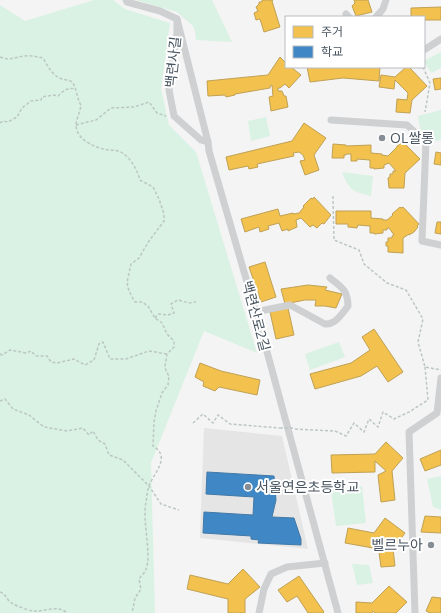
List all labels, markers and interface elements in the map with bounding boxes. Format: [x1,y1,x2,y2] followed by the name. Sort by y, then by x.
[285,16,425,68] legend
[321,23,343,40] text: 주거
[160,35,185,89] street label: 백련사길
[321,43,343,60] text: 학교
[390,128,434,147] place label: OL쌀롱
[377,133,387,143] marker: OL쌀롱
[238,278,275,353] street label: 백련산로2길
[256,477,359,496] place label: 서울연은초등학교
[243,482,253,492] marker: 서울연은초등학교
[371,535,423,554] place label: 벨르누아
[426,540,436,550] marker: 벨르누아

